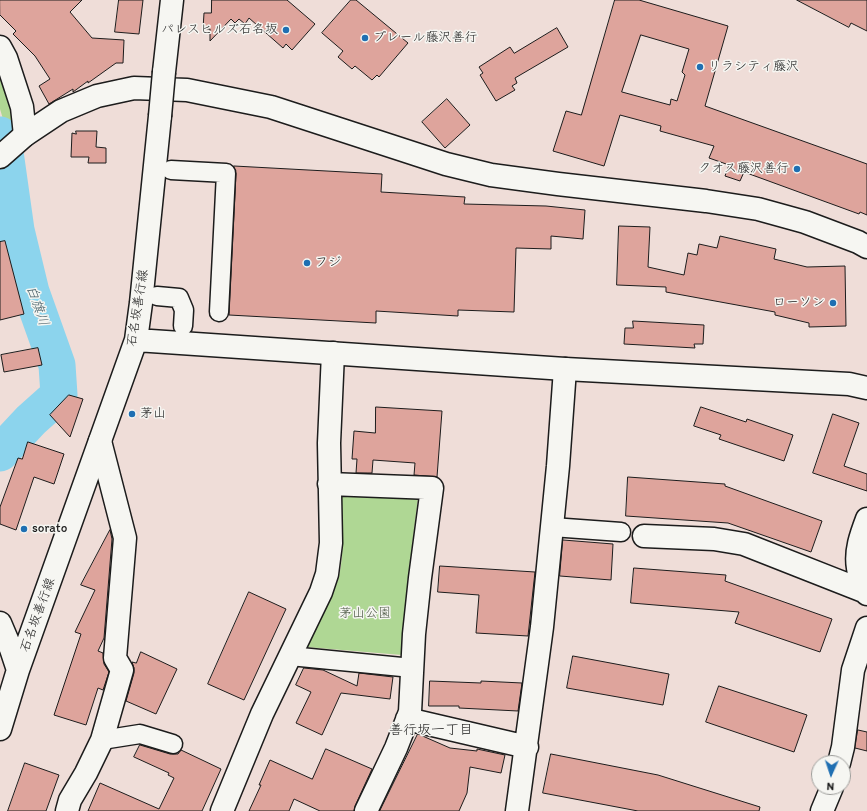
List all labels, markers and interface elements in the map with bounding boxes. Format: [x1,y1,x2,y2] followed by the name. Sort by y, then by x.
[161,22,278,38] place label: パレスヒルズ石名坂
[281,25,291,35] marker: パレスヒルズ石名坂
[373,30,478,46] place label: プレール藤沢善行
[360,33,370,43] marker: プレール藤沢善行
[708,59,799,75] place label: リラシティ藤沢
[695,62,705,72] marker: リラシティ藤沢
[698,161,789,177] place label: クオス藤沢善行
[792,164,802,174] marker: クオス藤沢善行
[315,255,341,271] place label: フジ
[302,258,312,268] marker: フジ
[124,268,152,348] street label: 石名坂善行線
[22,283,52,329] water label: 白旗川
[773,295,825,311] place label: ローソン
[828,298,838,308] marker: ローソン
[140,406,166,422] place label: 茅山
[127,409,137,419] marker: 茅山
[32,521,67,537] place label: sorato
[19,524,29,534] marker: sorato
[17,576,59,654] street label: 石名坂善行線
[339,606,391,622] park label: 茅山公園
[389,722,473,738] district label: 善行坂一丁目
[811,755,851,795] north arrow
[826,780,834,793] text: N

